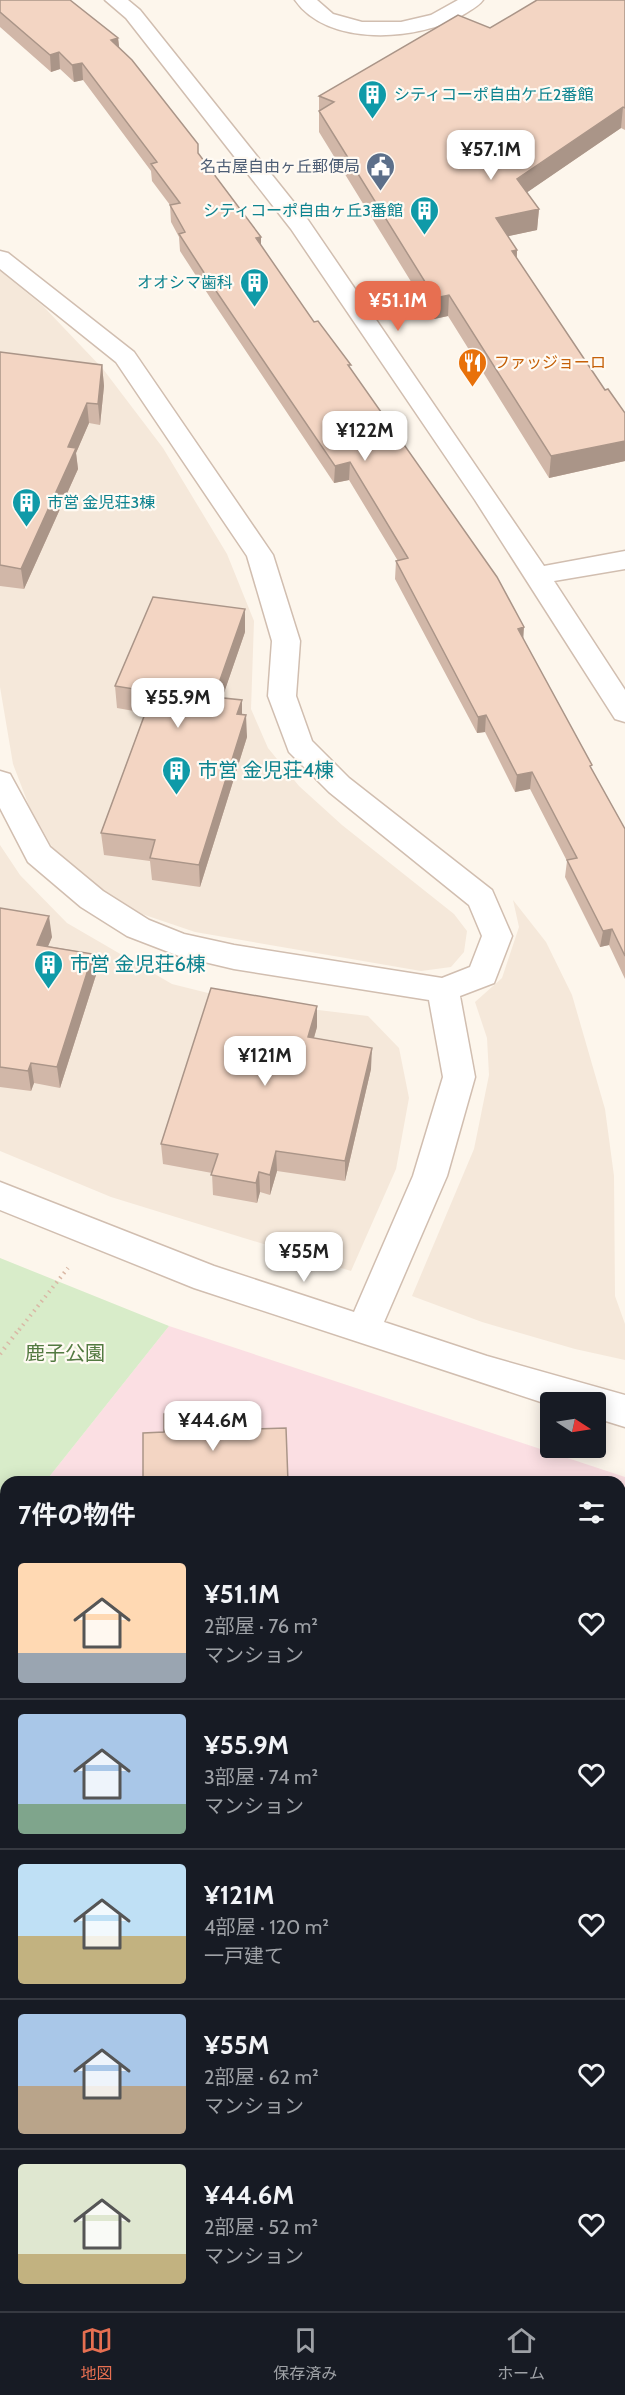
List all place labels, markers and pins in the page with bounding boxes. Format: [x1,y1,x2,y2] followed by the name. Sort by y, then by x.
[357,78,389,120] building icon: シティコーポ自由ケ丘2番館
[394,85,593,104] place label: シティコーポ自由ケ丘2番館
[442,130,540,181] pin: ¥57.1M
[365,150,397,192] public building icon: 名古屋自由ヶ丘郵便局
[200,157,360,176] place label: 名古屋自由ヶ丘郵便局
[408,194,440,236] building icon: シティコーポ自由ヶ丘3番館
[203,201,403,220] place label: シティコーポ自由ヶ丘3番館
[238,266,270,308] building icon: オオシマ歯科
[137,273,233,292] place label: オオシマ歯科
[349,281,447,332] pin: ¥51.1M
[457,346,489,388] restaurant icon: ファッジョーロ
[494,353,606,372] place label: ファッジョーロ
[323,411,407,462] pin: ¥122M
[10,486,42,528] building icon: 市営 金児荘3棟
[47,493,155,512] place label: 市営 金児荘3棟
[129,678,227,729] pin: ¥55.9M
[161,754,193,796] building icon: 市営 金児荘4棟
[198,758,334,782] place label: 市営 金児荘4棟
[33,948,65,990] building icon: 市営 金児荘6棟
[70,952,206,976] place label: 市営 金児荘6棟
[223,1036,307,1087] pin: ¥121M
[268,1232,340,1283] pin: ¥55M
[164,1401,262,1452] pin: ¥44.6M

